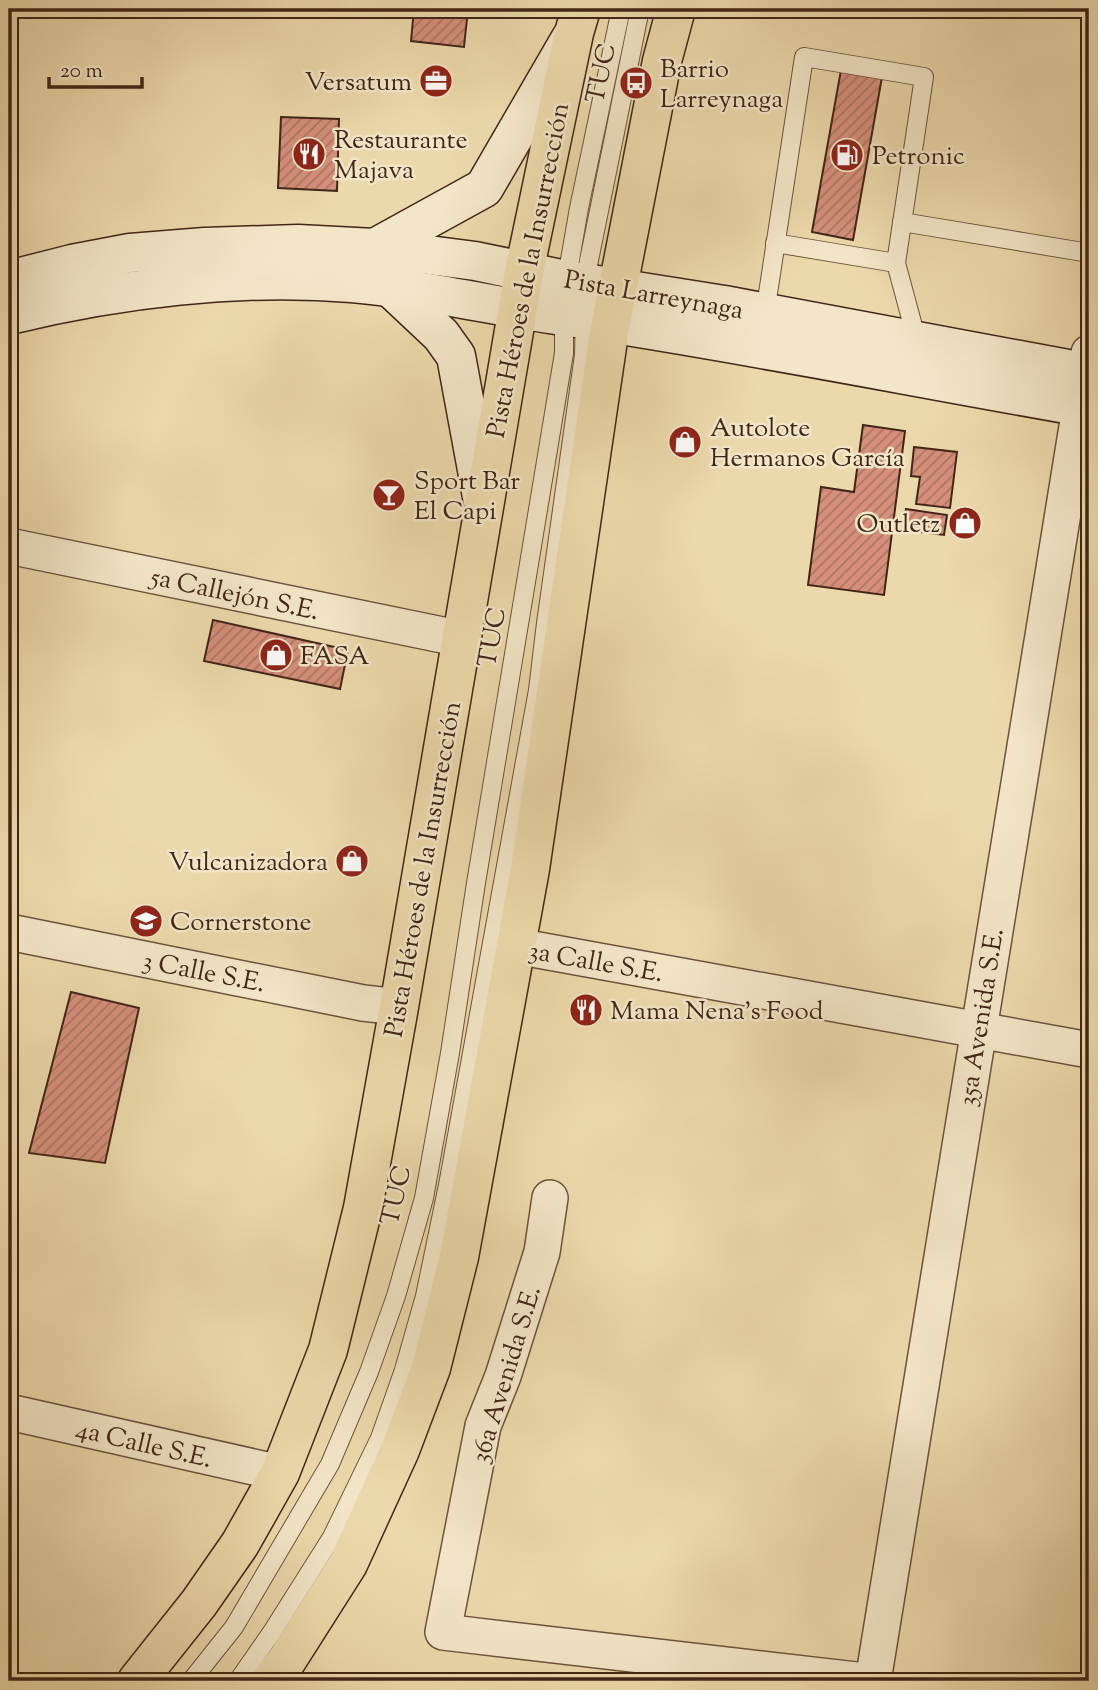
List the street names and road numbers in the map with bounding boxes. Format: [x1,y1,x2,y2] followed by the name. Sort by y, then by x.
[578,40,627,107] street label: TUC
[479,100,580,441] street label: Pista Héroes de la Insurrección
[561,262,746,330] street label: Pista Larreynaga
[145,559,322,631] street label: 5a Callejón S.E.
[470,604,517,670] street label: TUC
[377,698,472,1040] street label: Pista Héroes de la Insurrección
[950,926,1015,1109] street label: 35a Avenida S.E.
[525,933,666,993] street label: 3a Calle S.E.
[139,943,268,1003] street label: 3 Calle S.E.
[373,1162,422,1229] street label: TUC
[463,1281,552,1468] street label: 36a Avenida S.E.
[72,1412,215,1479] street label: 4a Calle S.E.

